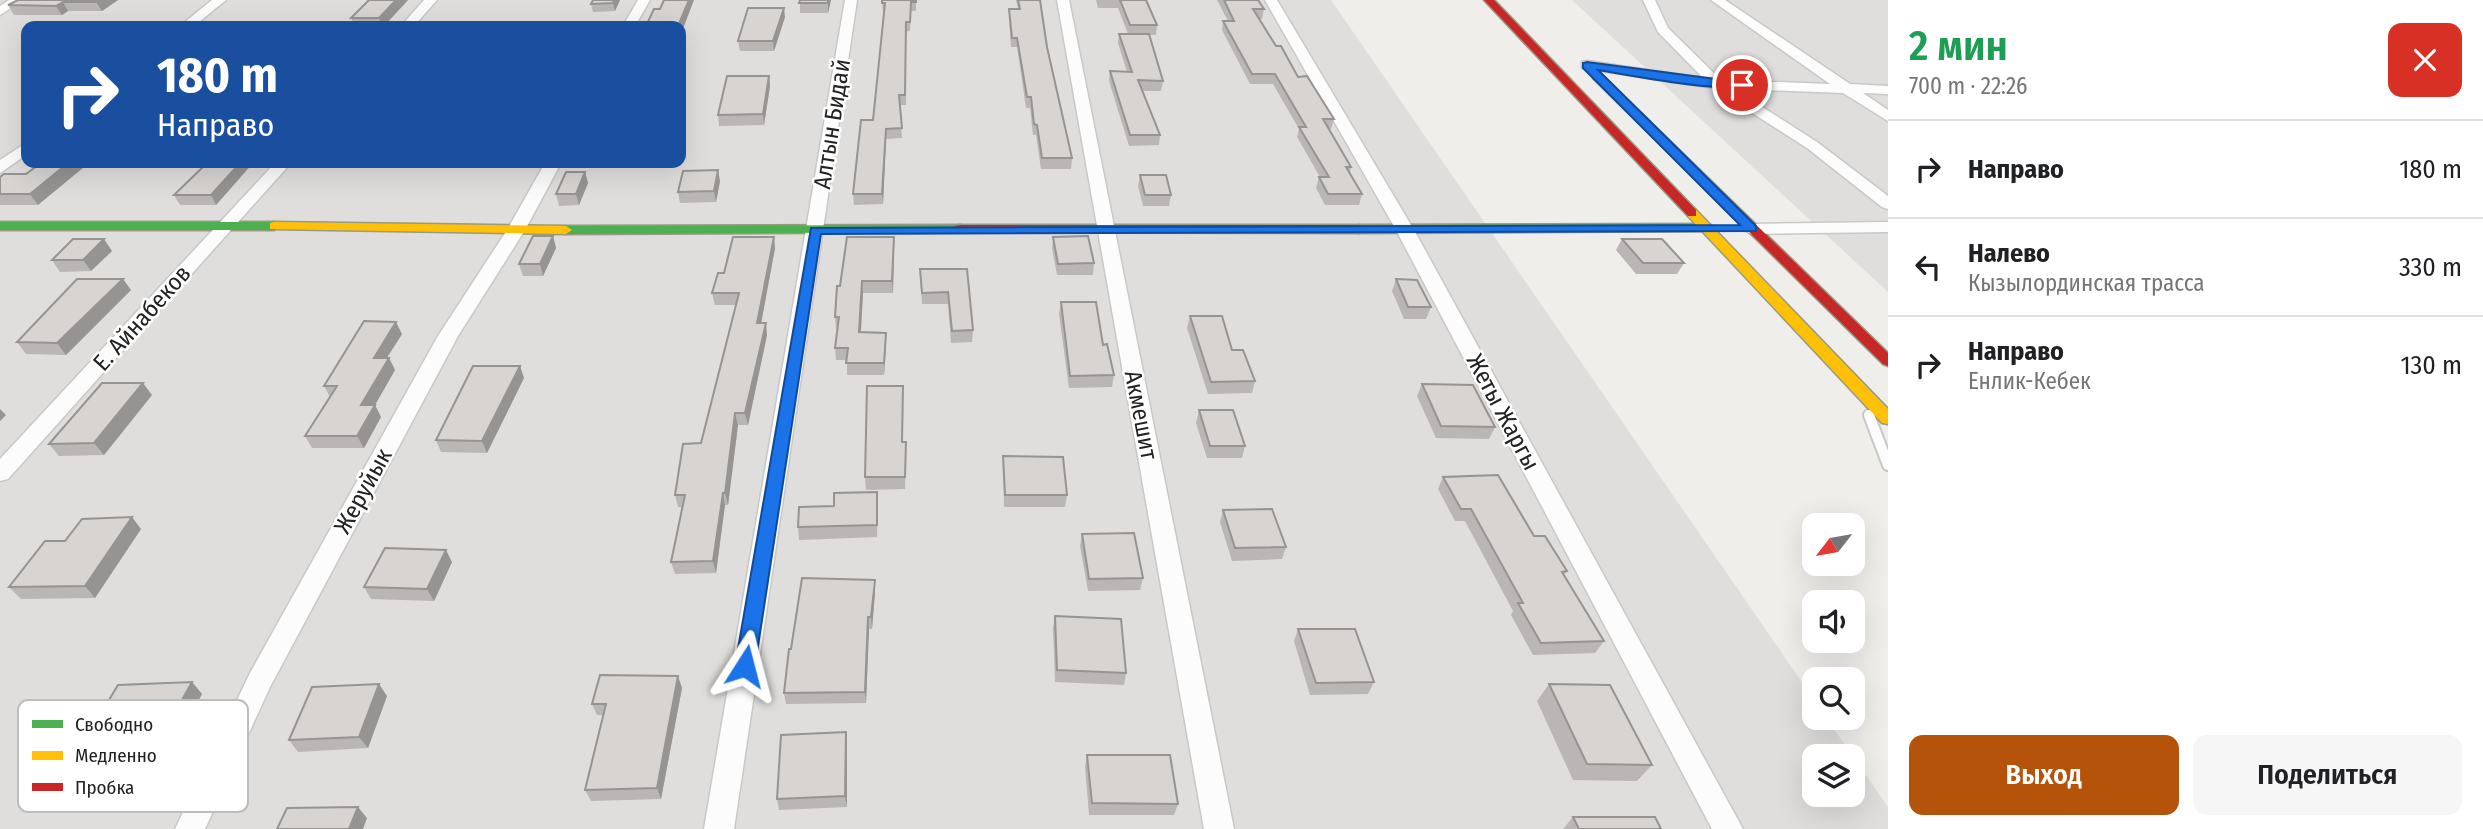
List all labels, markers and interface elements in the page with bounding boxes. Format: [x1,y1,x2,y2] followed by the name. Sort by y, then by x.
[1909,21,2008,71] text: 2 мин
[2388,23,2462,97] button: close
[157,46,278,105] text: 180 m
[42,49,133,140] icon: right
[1712,55,1772,115] pin
[808,57,856,191] street label: Алтын Бидай
[1723,66,1761,104] icon: arrive
[1909,72,2028,100] text: 700 m · 22:26
[157,106,274,144] text: Направо
[1909,150,1947,188] icon: right
[1968,154,2064,185] text: Направо
[2399,154,2462,185] text: 180 m
[1968,238,2050,269] text: Налево
[1909,248,1947,286] icon: left
[2399,252,2462,283] text: 330 m
[87,260,197,376] street label: Е. Айнабеков
[1968,269,2205,297] text: Кызылординская трасса
[1968,336,2064,367] text: Направо
[1909,346,1947,384] icon: right
[1461,349,1545,475] street label: Жеты Жаргы
[2400,350,2462,381] text: 130 m
[1968,367,2091,395] text: Енлик-Кебек
[1119,368,1163,462] street label: Акмешит
[328,443,398,538] street label: Жеруйык
[1802,513,1866,576] north arrow
[1802,513,1865,807] map controls
[1802,590,1865,653] button: sound
[708,629,782,703] position arrow
[1802,667,1865,730] button: search
[18,700,248,812] legend
[75,713,153,736] text: Свободно
[1909,735,2179,815] button: Выход
[2193,735,2462,815] button: Поделиться
[75,744,157,767] text: Медленно
[1802,744,1865,807] button: layers
[75,776,134,799] text: Пробка

